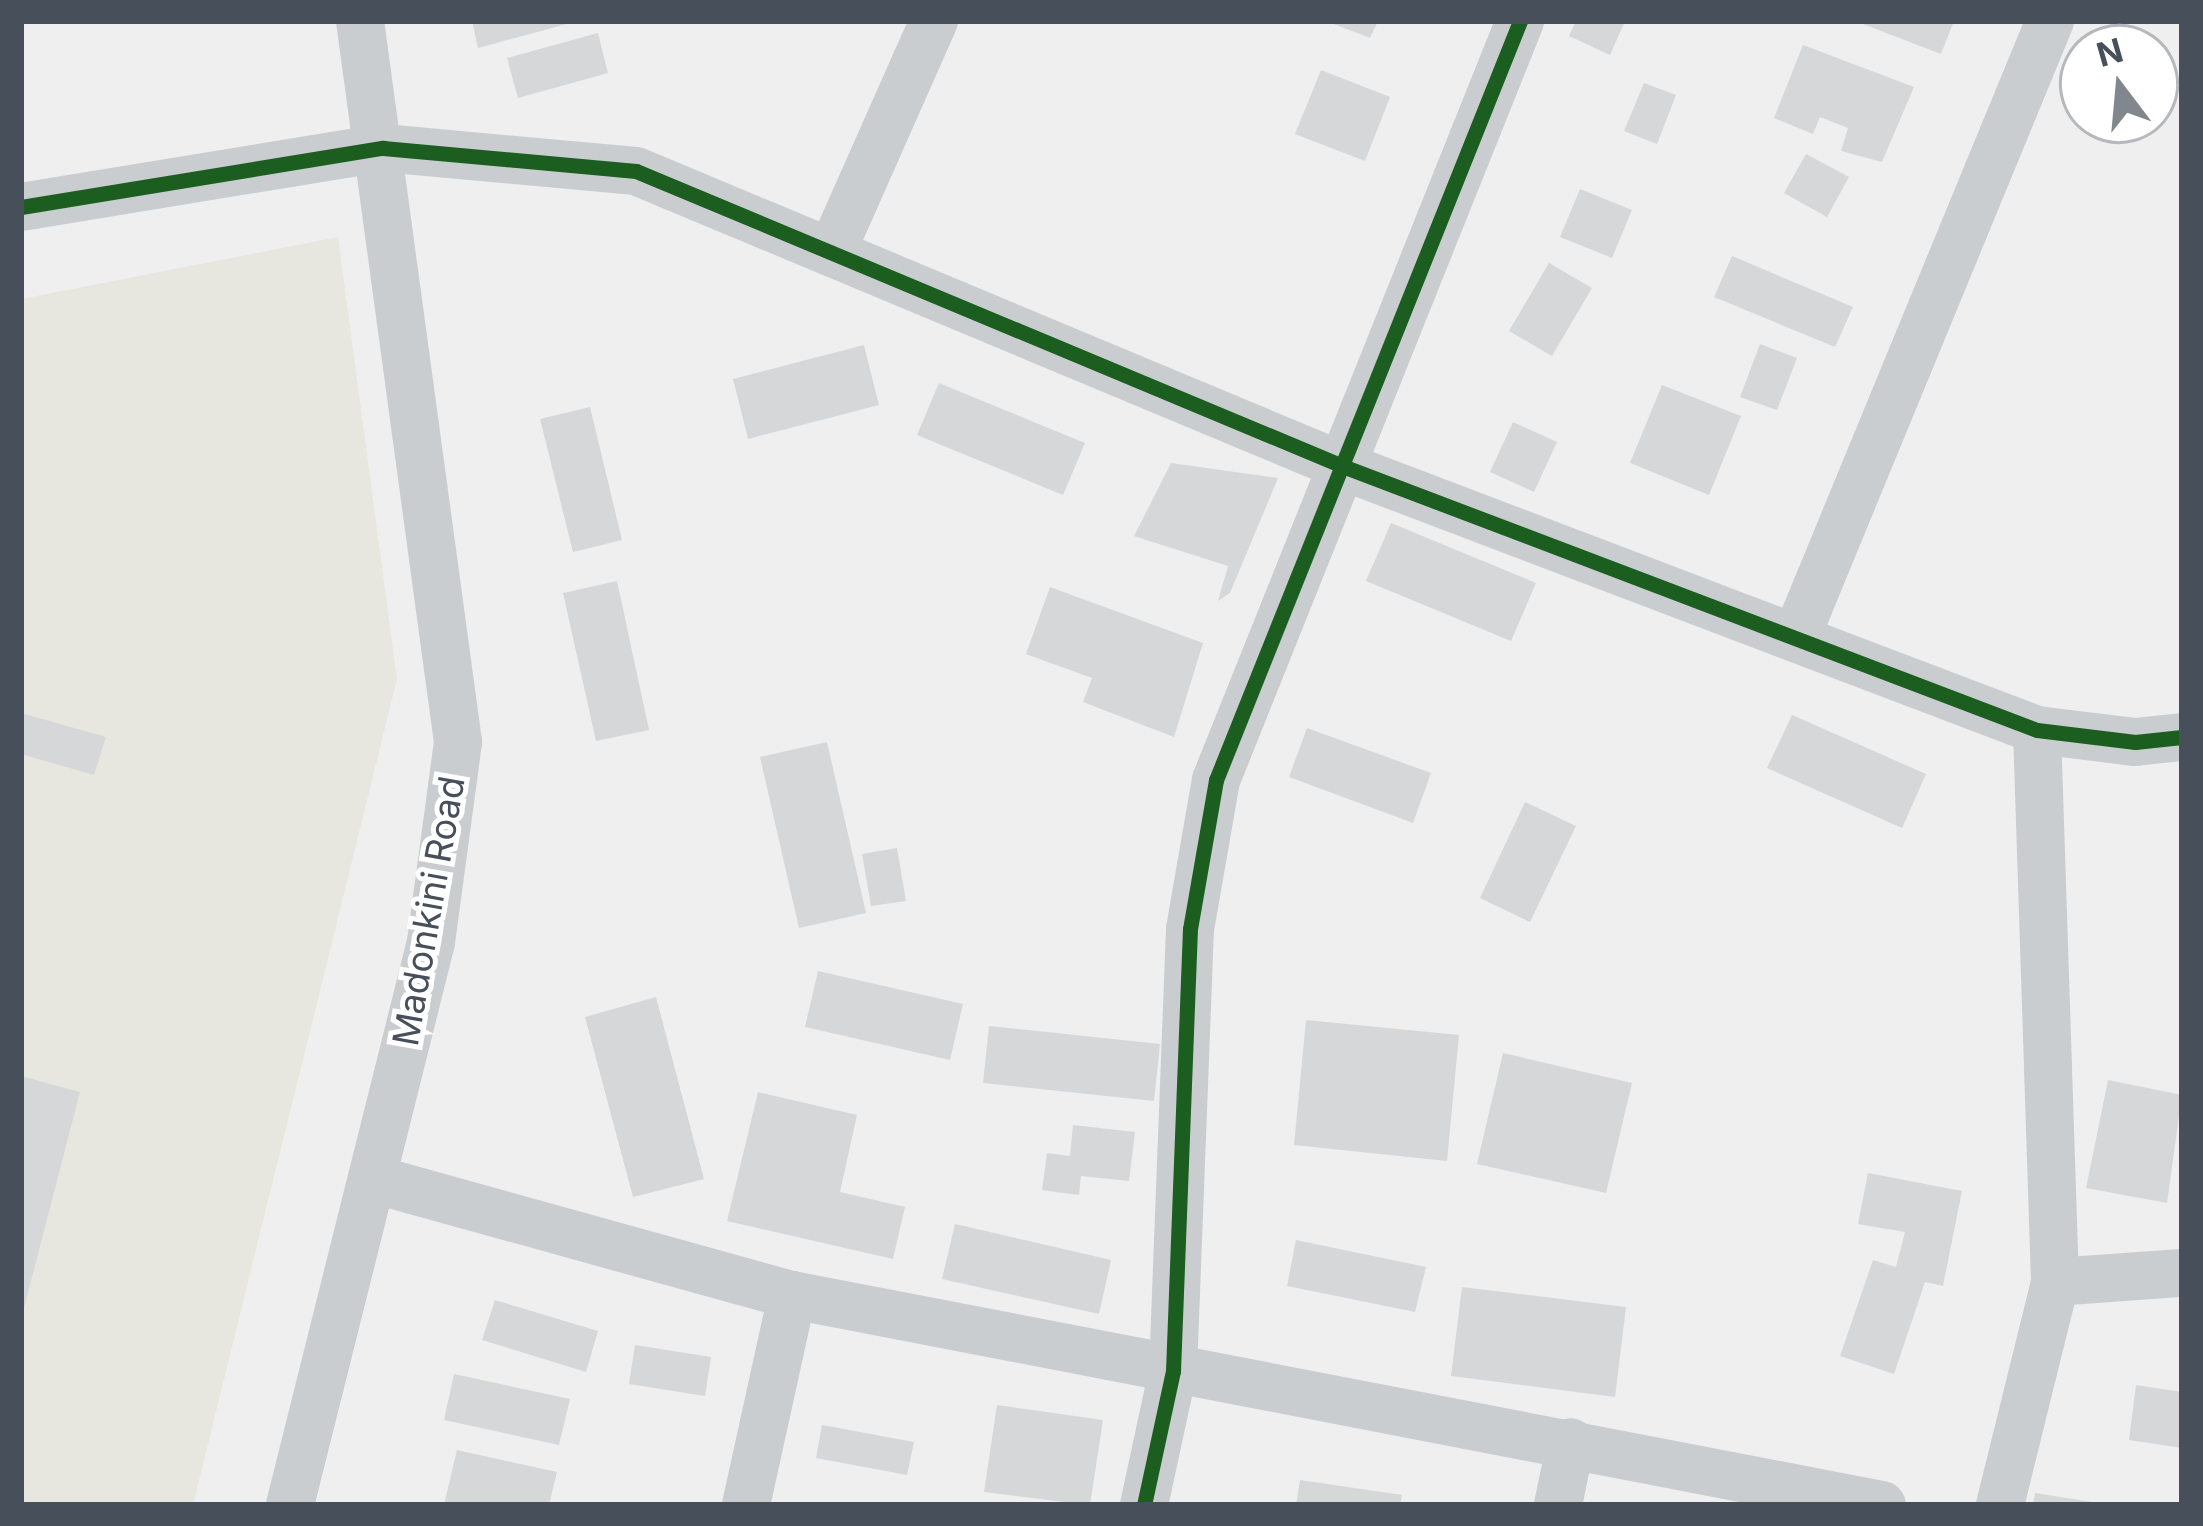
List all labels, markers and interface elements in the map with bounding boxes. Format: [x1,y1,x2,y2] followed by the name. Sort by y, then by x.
[2059,24,2179,144] north arrow
[2092,30,2128,75] text: N
[384,773,474,1049] street label: Madonkini Road

